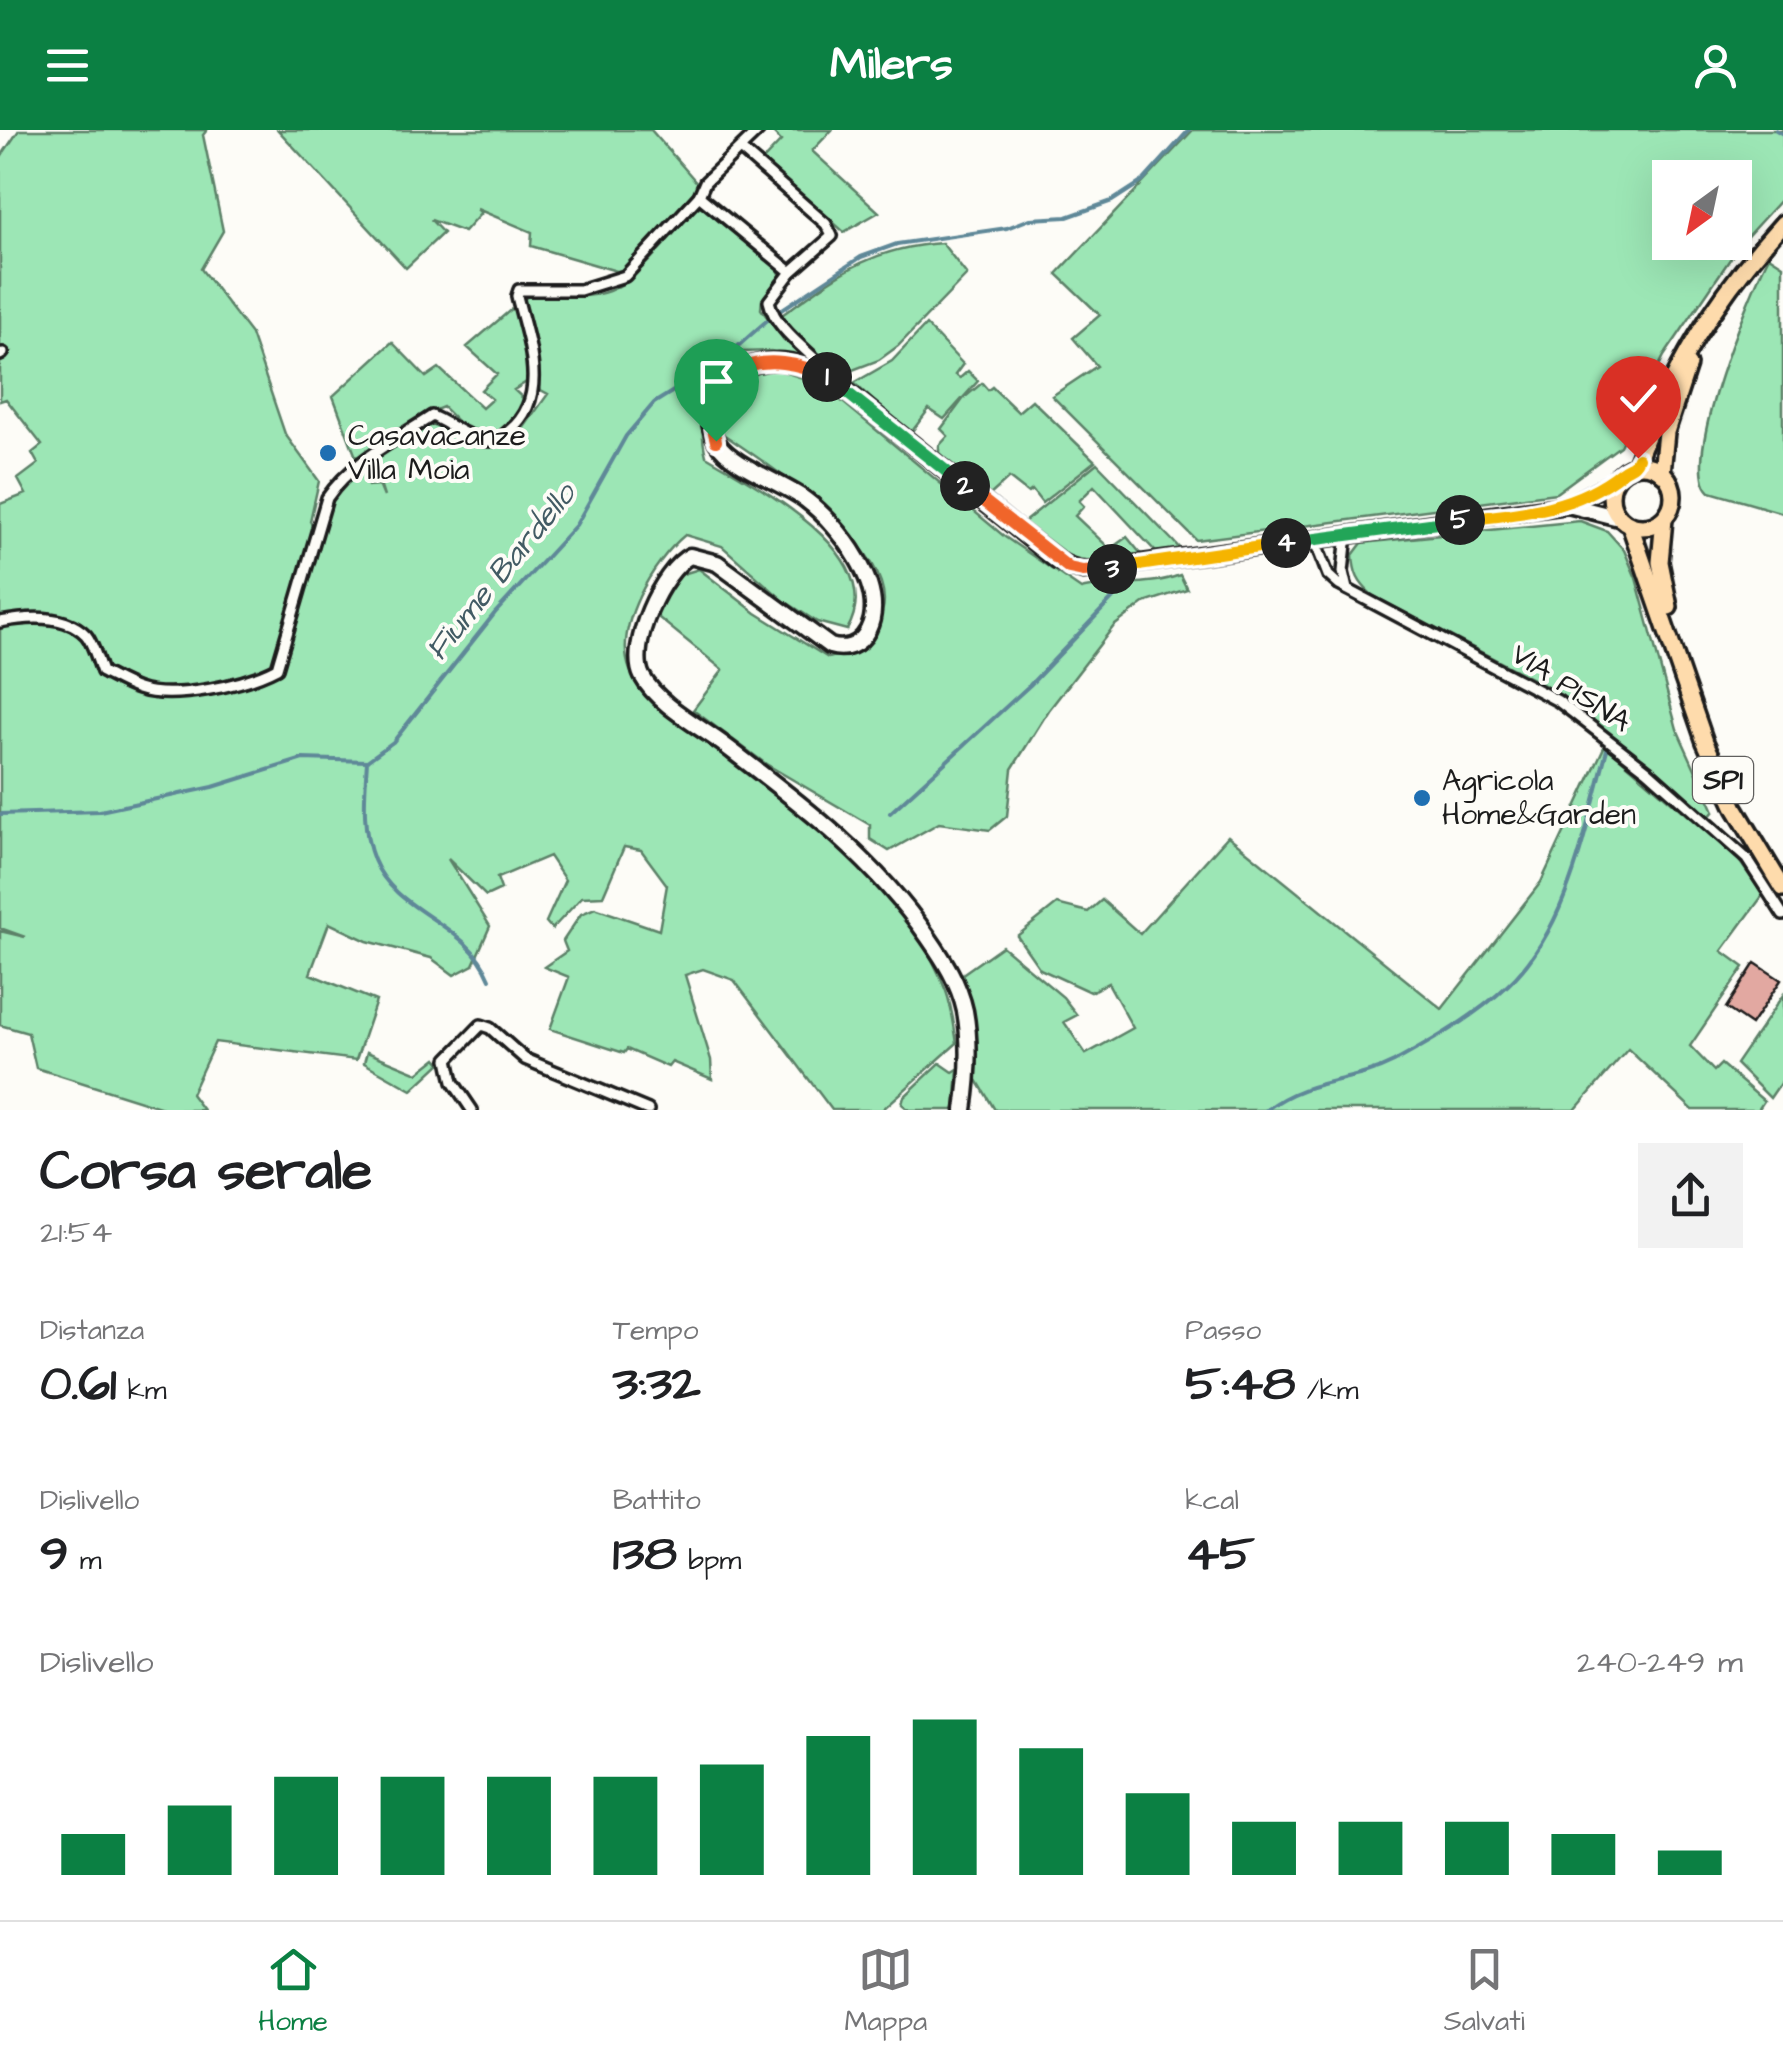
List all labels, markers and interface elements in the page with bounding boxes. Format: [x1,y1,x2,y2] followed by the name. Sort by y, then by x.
[830,34,953,96] text: Milers
[40,38,95,93] icon: menu
[1688,38,1743,93] icon: person
[1652,160,1752,260] north arrow
[1652,160,1752,260] map controls
[674,339,759,442] pin
[802,352,852,402] pin: 1
[689,354,744,409] icon: arrive
[1596,356,1681,459] pin
[825,357,829,396] text: 1
[1611,371,1666,426] icon: check
[348,415,526,491] place label: Casavacanze Villa Moia
[317,442,339,464] marker: Casavacanze Villa Moia
[940,461,990,511] pin: 2
[957,466,973,505] text: 2
[415,472,588,670] water label: Fiume Bardello
[1435,495,1485,545] pin: 5
[1450,500,1470,539] text: 5
[1261,518,1311,568] pin: 4
[1276,523,1296,562] text: 4
[1087,544,1137,594] pin: 3
[1105,549,1119,588] text: 3
[1503,633,1639,743] street label: VIA PISNA
[1693,757,1753,803] road number: SP1
[1442,760,1636,836] place label: Agricola Home&Garden
[1411,787,1433,809] marker: Agricola Home&Garden
[40,1134,372,1210] text: Corsa serale
[1638,1143,1743,1248] button: share
[40,1210,112,1255] text: 21:54
[40,1311,144,1350] text: Distanza
[613,1311,698,1350] text: Tempo
[1185,1311,1261,1350] text: Passo
[40,1350,116,1419] text: 0.61
[613,1350,701,1419] text: 3:32
[1185,1350,1296,1419] text: 5:48
[116,1371,167,1410] text: km
[1296,1371,1359,1410] text: /km
[40,1481,139,1520] text: Dislivello
[613,1481,701,1520] text: Battito
[1185,1481,1239,1520] text: kcal
[40,1520,68,1589] text: 9
[613,1520,677,1589] text: 138
[1185,1520,1255,1589] text: 45
[68,1541,101,1580] text: m
[677,1541,741,1580] text: bpm
[40,1640,154,1685] text: Dislivello
[1577,1640,1743,1685] text: 240–249 m
[258,1942,328,2041] tab: Home
[844,1942,927,2041] tab: Mappa
[1444,1942,1525,2041] tab: Salvati

